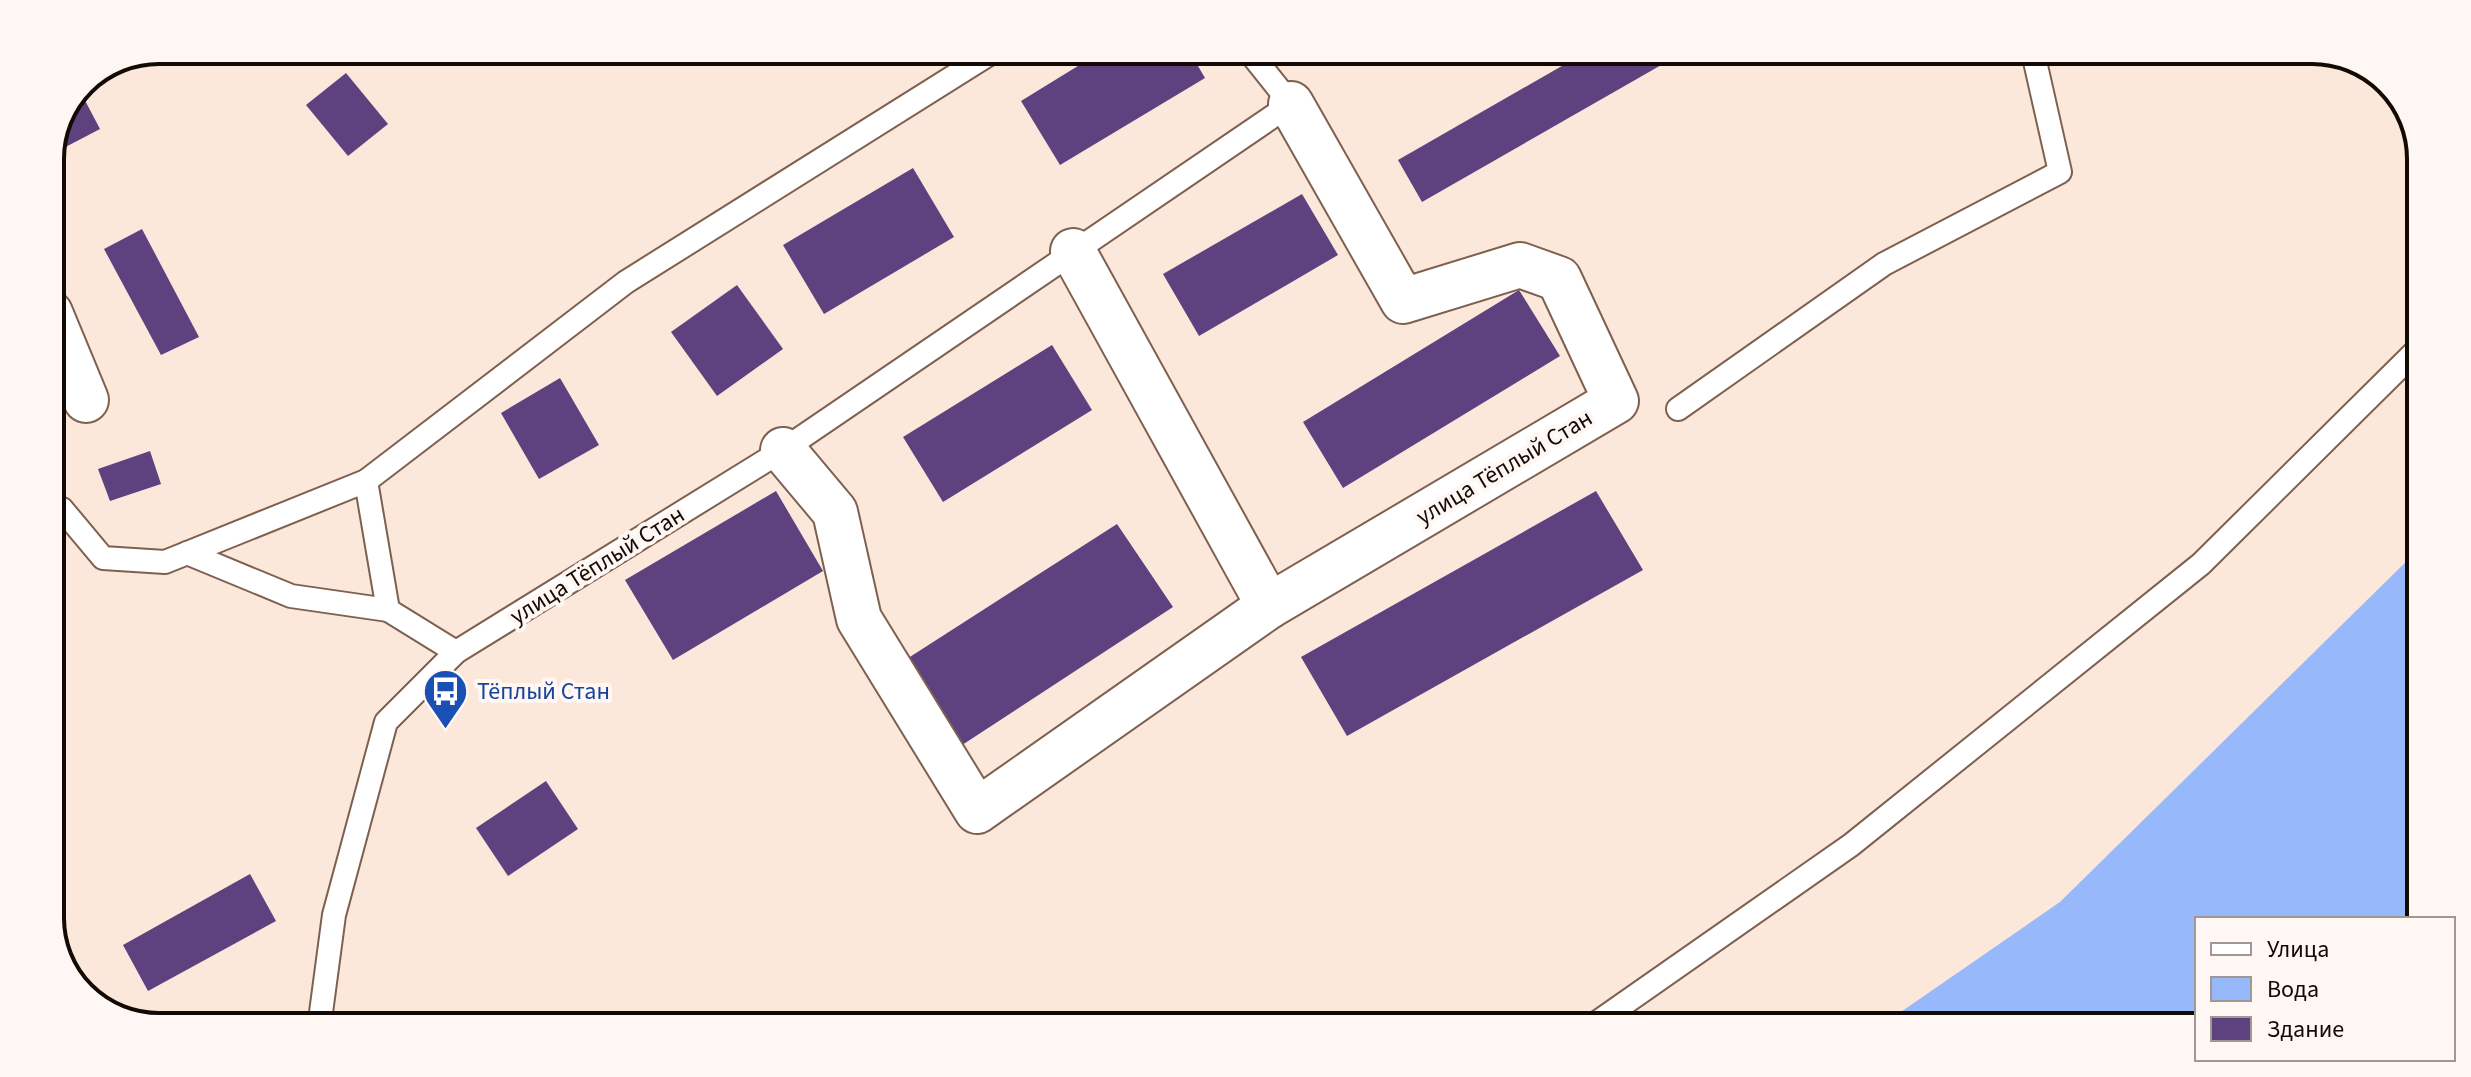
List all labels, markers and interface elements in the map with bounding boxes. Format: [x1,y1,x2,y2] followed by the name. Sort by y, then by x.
[1409,401,1599,534] street label: улица Тёплый Стан
[503,497,692,633] street label: улица Тёплый Стан
[422,667,470,730] bus stop icon: Тёплый Стан
[477,674,610,709] place label: Тёплый Стан
[2195,917,2455,1061] legend
[2267,932,2329,967] text: Улица
[2267,972,2319,1007] text: Вода
[2267,1012,2344,1047] text: Здание

